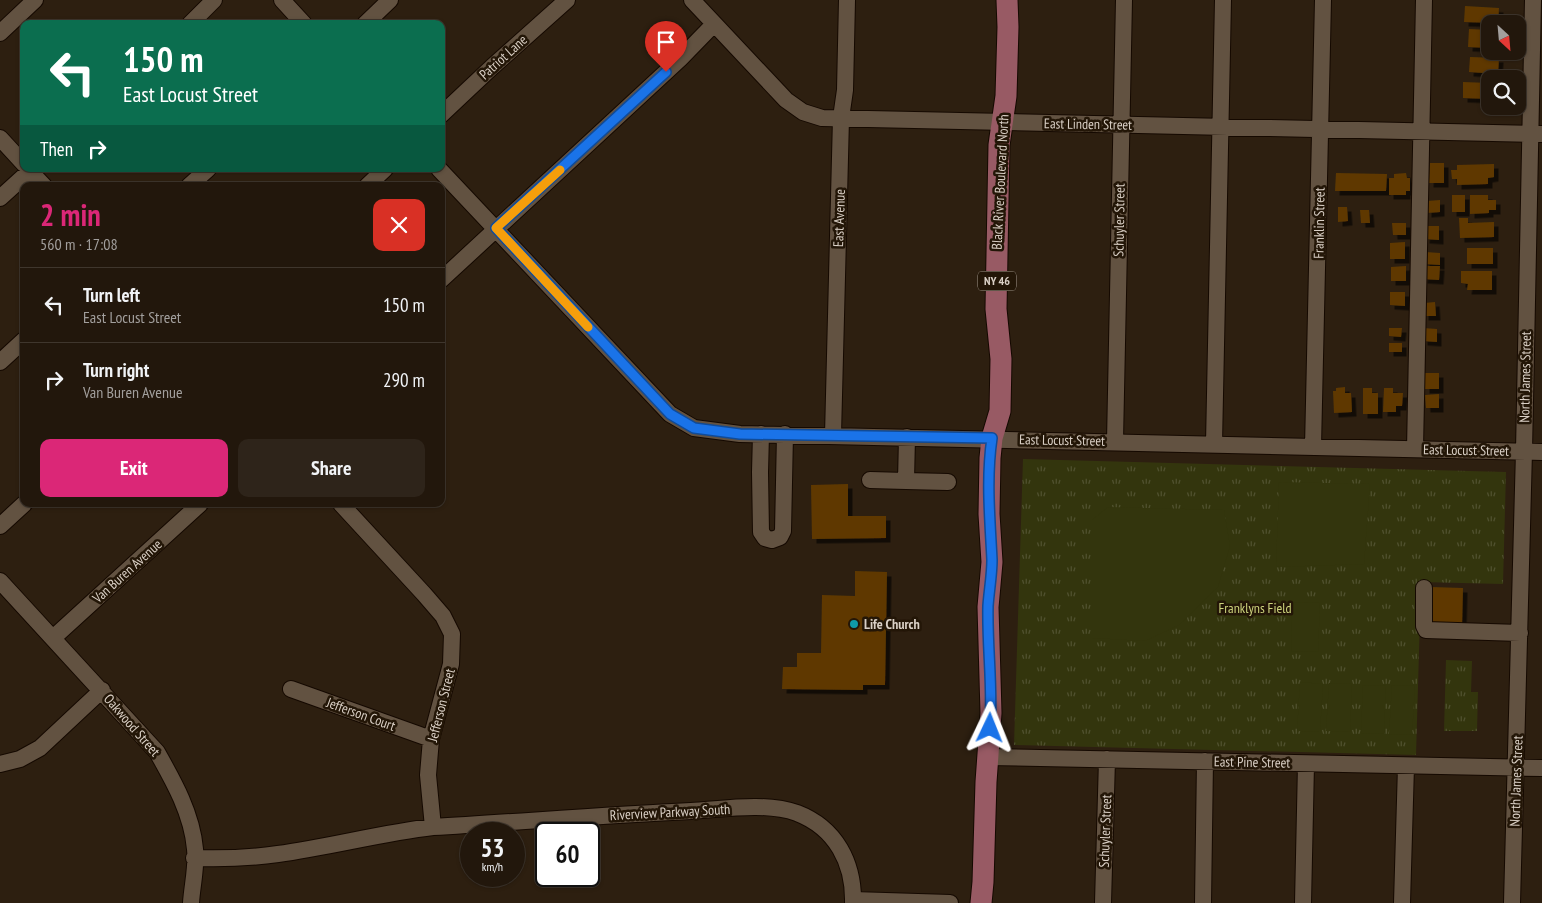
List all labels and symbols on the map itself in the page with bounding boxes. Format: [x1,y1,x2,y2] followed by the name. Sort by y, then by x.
[1481,15,1526,60] north arrow
[645,21,687,72] pin
[475,31,531,83] street label: Patriot Lane
[987,114,1013,250] street label: Black River Boulevard North
[1044,114,1132,134] street label: East Linden Street
[1109,183,1129,257] street label: Schuyler Street
[1309,187,1329,259] street label: Franklin Street
[829,188,849,247] street label: East Avenue
[978,272,1016,290] road number: NY 46
[1515,331,1535,423] street label: North James Street
[1019,430,1105,450] street label: East Locust Street
[1423,440,1509,460] street label: East Locust Street
[88,535,166,607] street label: Van Buren Avenue
[1218,599,1292,617] park label: Franklyns Field
[864,615,920,633] place label: Life Church
[848,618,860,630] marker: Life Church
[423,666,459,744] street label: Jefferson Street
[100,690,164,760] street label: Oakwood Street
[323,693,398,735] street label: Jefferson Court
[963,701,1015,753] position arrow
[1505,735,1527,827] street label: North James Street
[1214,752,1290,772] street label: East Pine Street
[1095,794,1115,868] street label: Schuyler Street
[609,800,731,824] street label: Riverview Parkway South
[535,822,600,887] speed limit sign: 60

